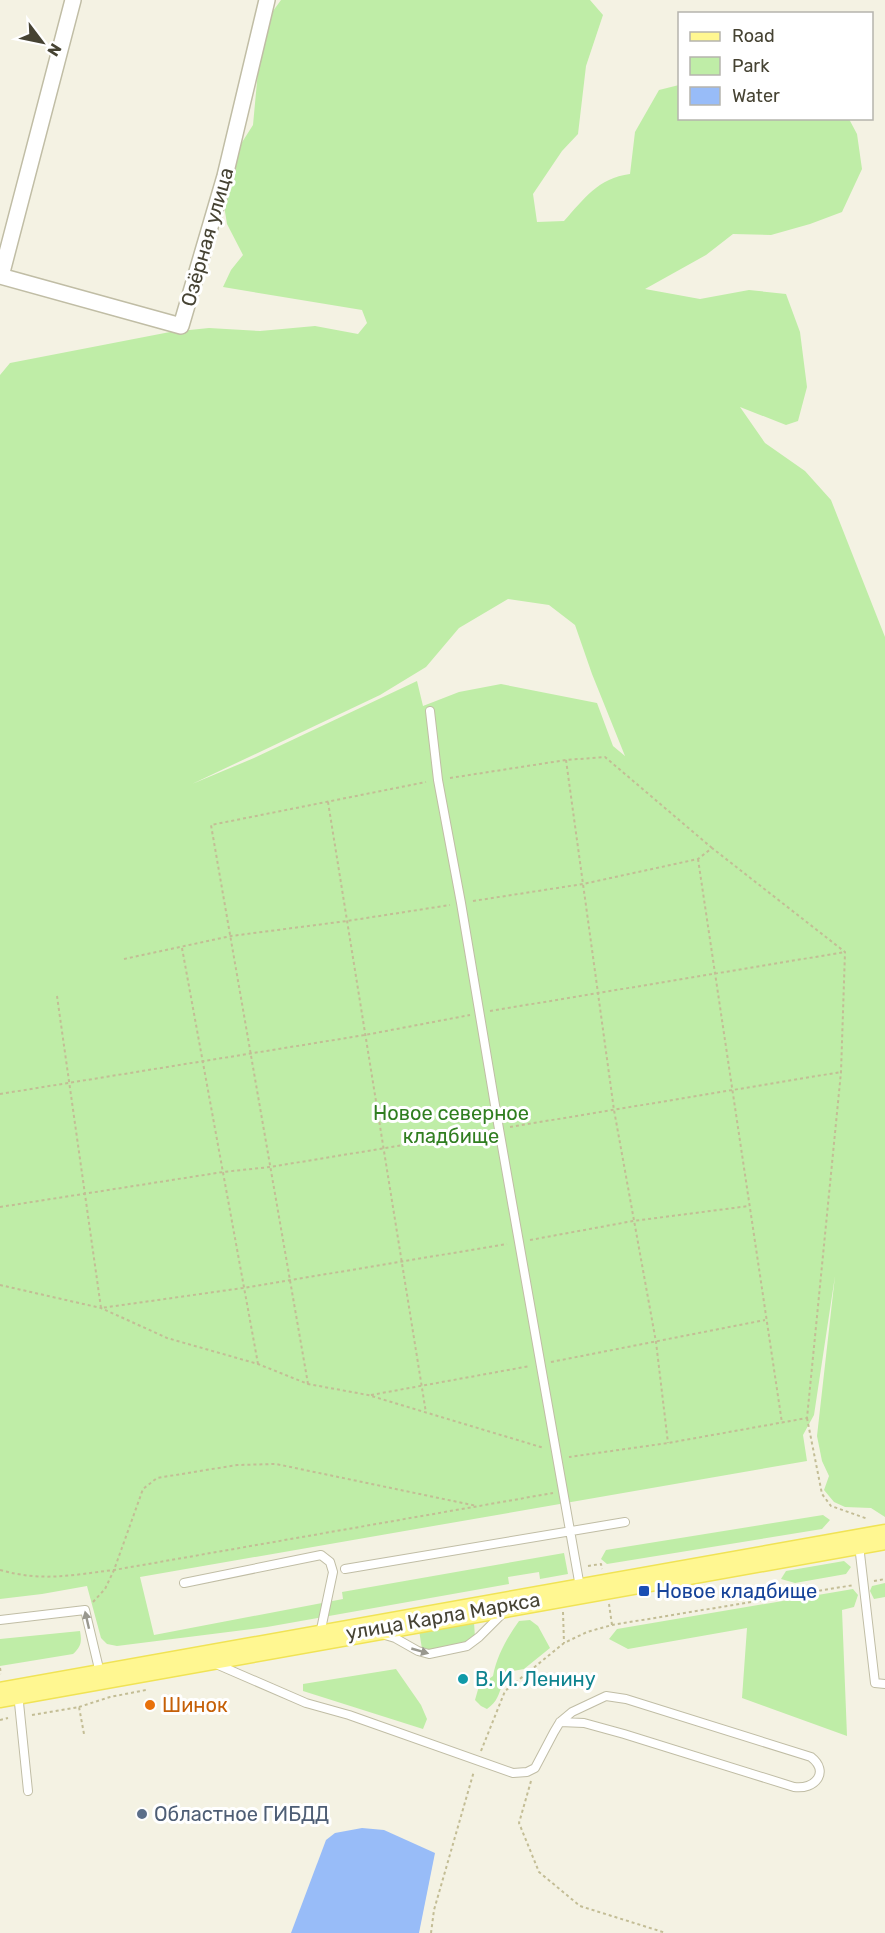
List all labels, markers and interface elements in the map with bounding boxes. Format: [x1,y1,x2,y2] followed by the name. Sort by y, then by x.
[12,12,72,72] north arrow
[678,12,873,120] legend
[732,25,775,47] text: Road
[43,40,65,60] text: N
[732,55,770,77] text: Park
[732,85,780,107] text: Water
[176,165,238,309] street label: Озёрная улица
[373,1101,529,1148] park label: Новое северное кладбище
[656,1579,817,1603] place label: Новое кладбище
[637,1584,651,1598] marker: Новое кладбище
[344,1587,542,1645] street label: улица Карла Маркса
[82,1611,92,1629] one-way arrow
[411,1646,429,1656] one-way arrow
[475,1667,596,1691] place label: В. И. Ленину
[456,1672,470,1686] marker: В. И. Ленину
[162,1693,228,1717] place label: Шинок
[143,1698,157,1712] marker: Шинок
[154,1802,329,1826] place label: Областное ГИБДД
[135,1807,149,1821] marker: Областное ГИБДД

